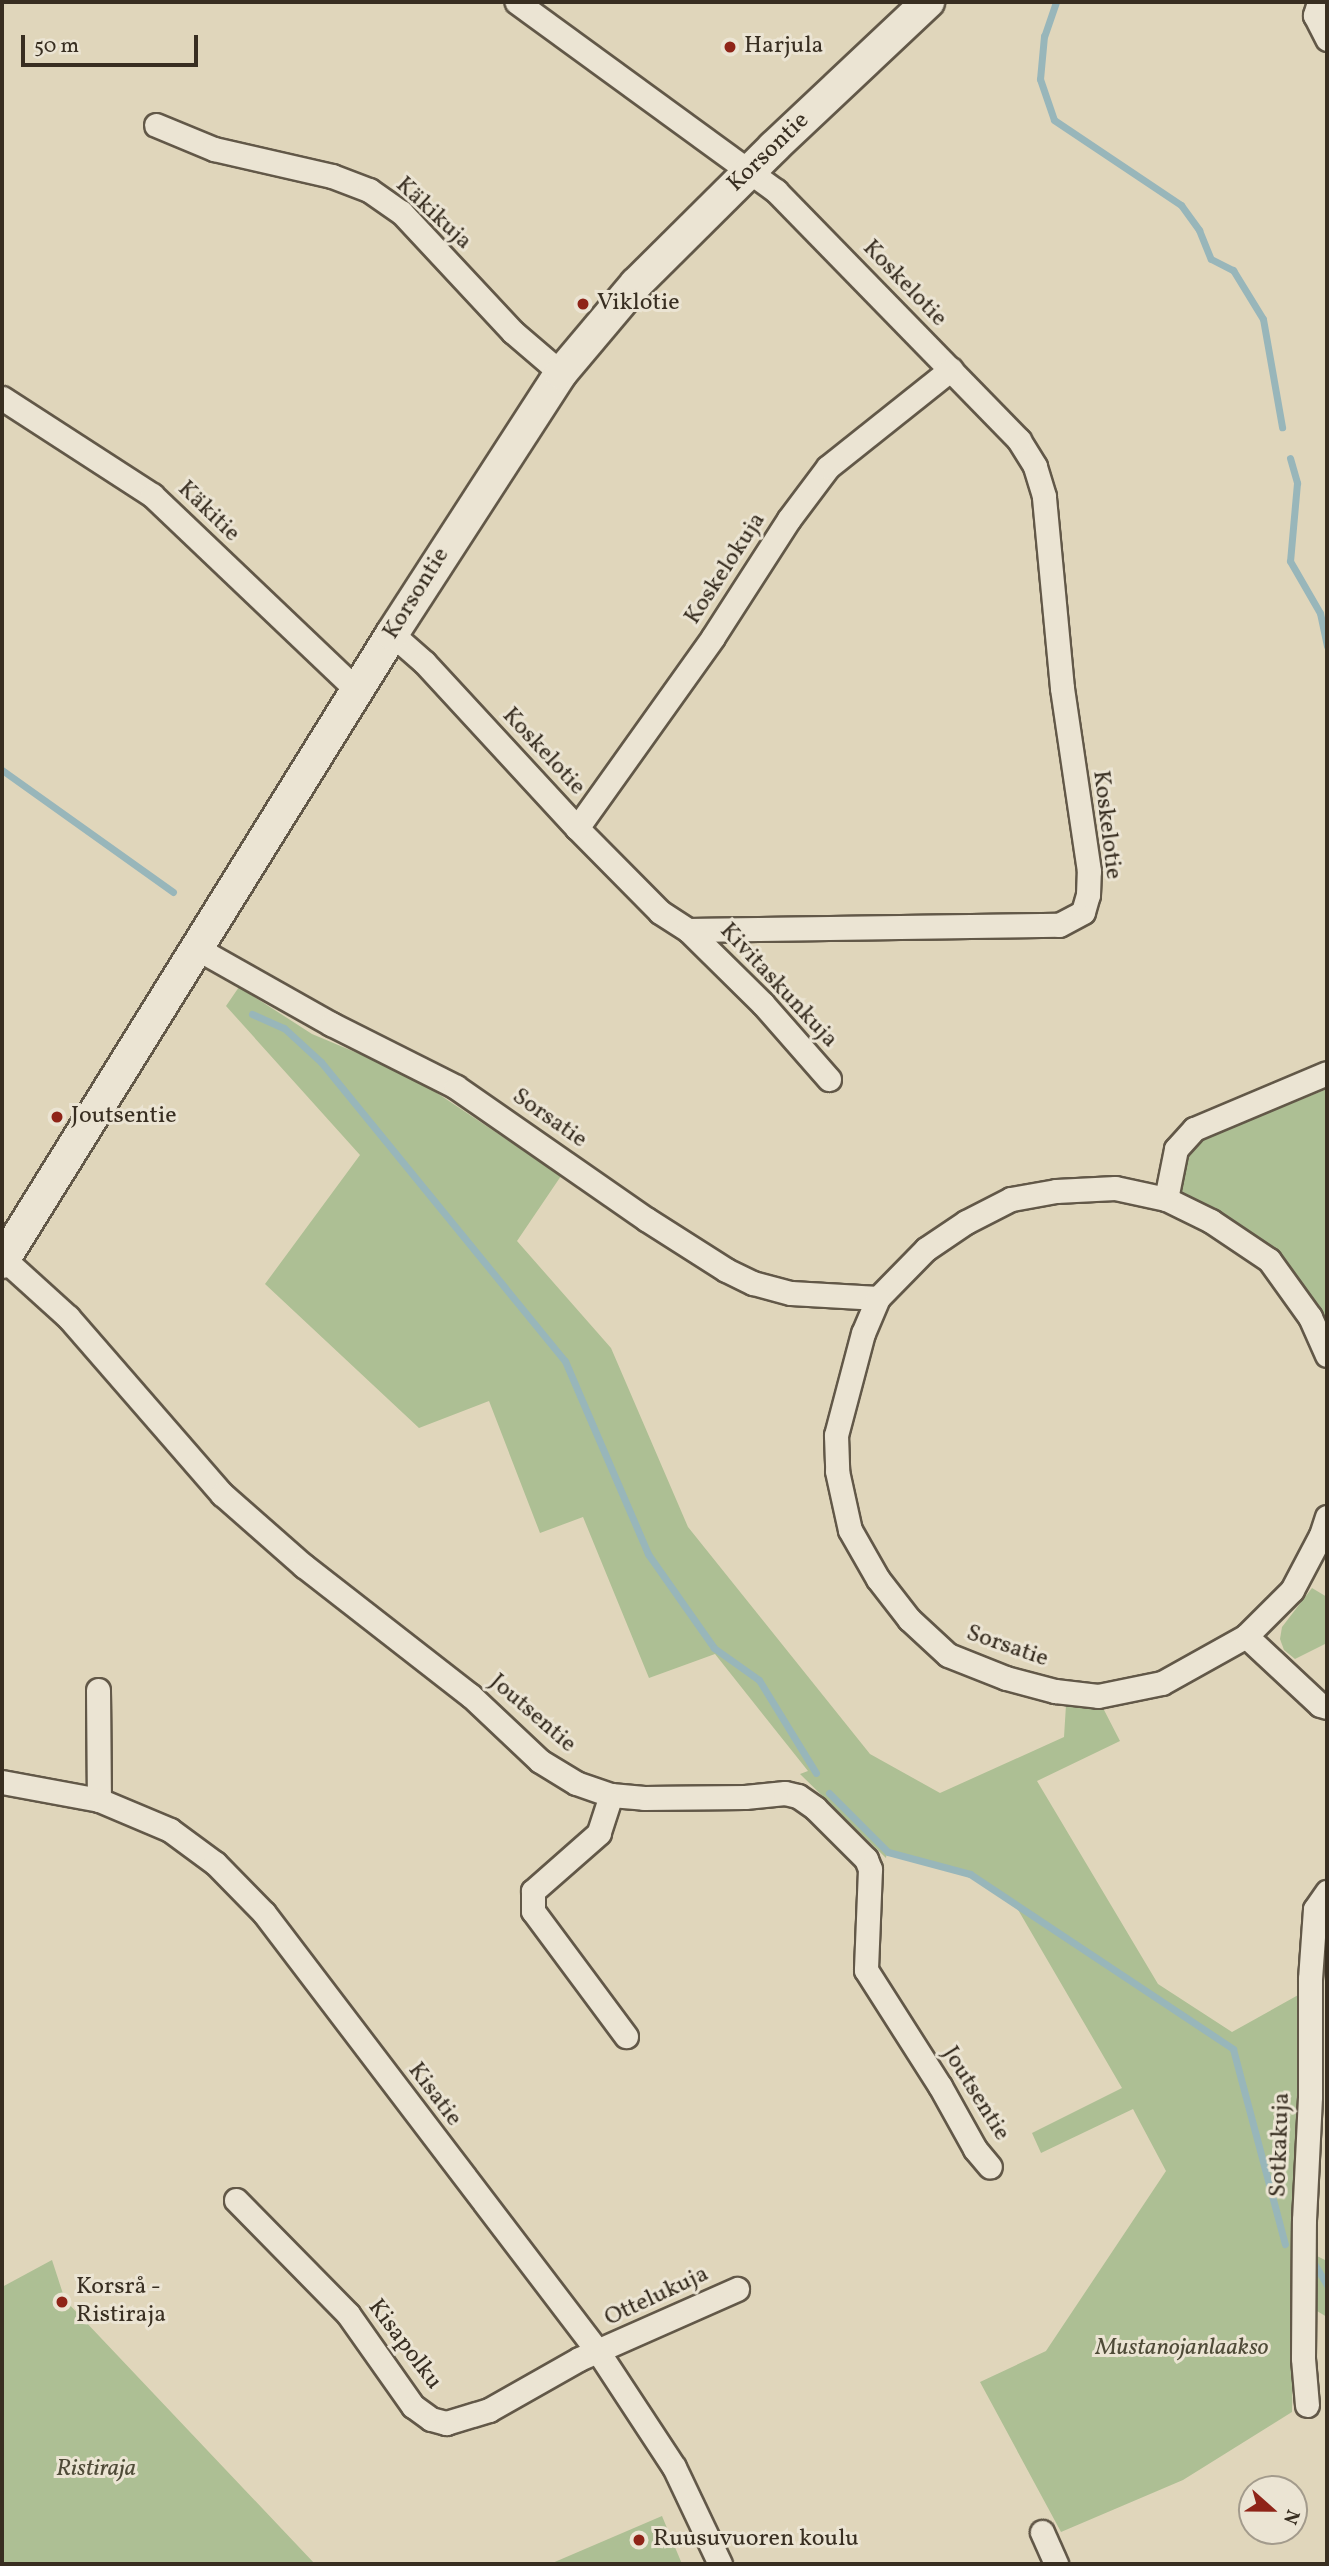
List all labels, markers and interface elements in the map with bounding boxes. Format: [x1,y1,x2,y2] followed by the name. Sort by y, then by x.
[24,21,201,65] scale bar
[34,32,79,61] text: 50 m
[744,33,824,61] place label: Harjula
[722,39,738,55] marker: Harjula
[722,107,816,199] street label: Korsontie
[389,171,477,257] street label: Käkikuja
[856,235,952,333] street label: Koskelotie
[597,290,680,318] place label: Viklotie
[575,296,591,312] marker: Viklotie
[171,475,245,549] street label: Käkitie
[679,508,773,630] street label: Koskelokuja
[378,543,456,645] street label: Korsontie
[495,702,591,802] street label: Koskelotie
[1085,769,1127,881] street label: Koskelotie
[713,918,843,1054] street label: Kivitaskunkuja
[506,1083,592,1155] street label: Sorsatie
[71,1103,177,1131] place label: Joutsentie
[49,1109,65,1125] marker: Joutsentie
[962,1620,1052,1674] street label: Sorsatie
[483,1668,581,1760] street label: Joutsentie
[935,2042,1015,2146] street label: Joutsentie
[401,2057,467,2133] street label: Kisatie
[1265,2092,1297,2198] street label: Sotkakuja
[600,2260,714,2334] street label: Ottelukuja
[76,2274,166,2330] place label: Korsrå - Ristiraja
[54,2294,70,2310] marker: Korsrå - Ristiraja
[361,2294,447,2396] street label: Kisapolku
[1096,2335,1268,2363] park label: Mustanojanlaakso
[56,2456,136,2484] park label: Ristiraja
[1238,2475,1308,2545] north arrow
[1276,2506,1305,2528] text: N
[653,2526,859,2554] place label: Ruusuvuoren koulu
[631,2532,647,2548] marker: Ruusuvuoren koulu

